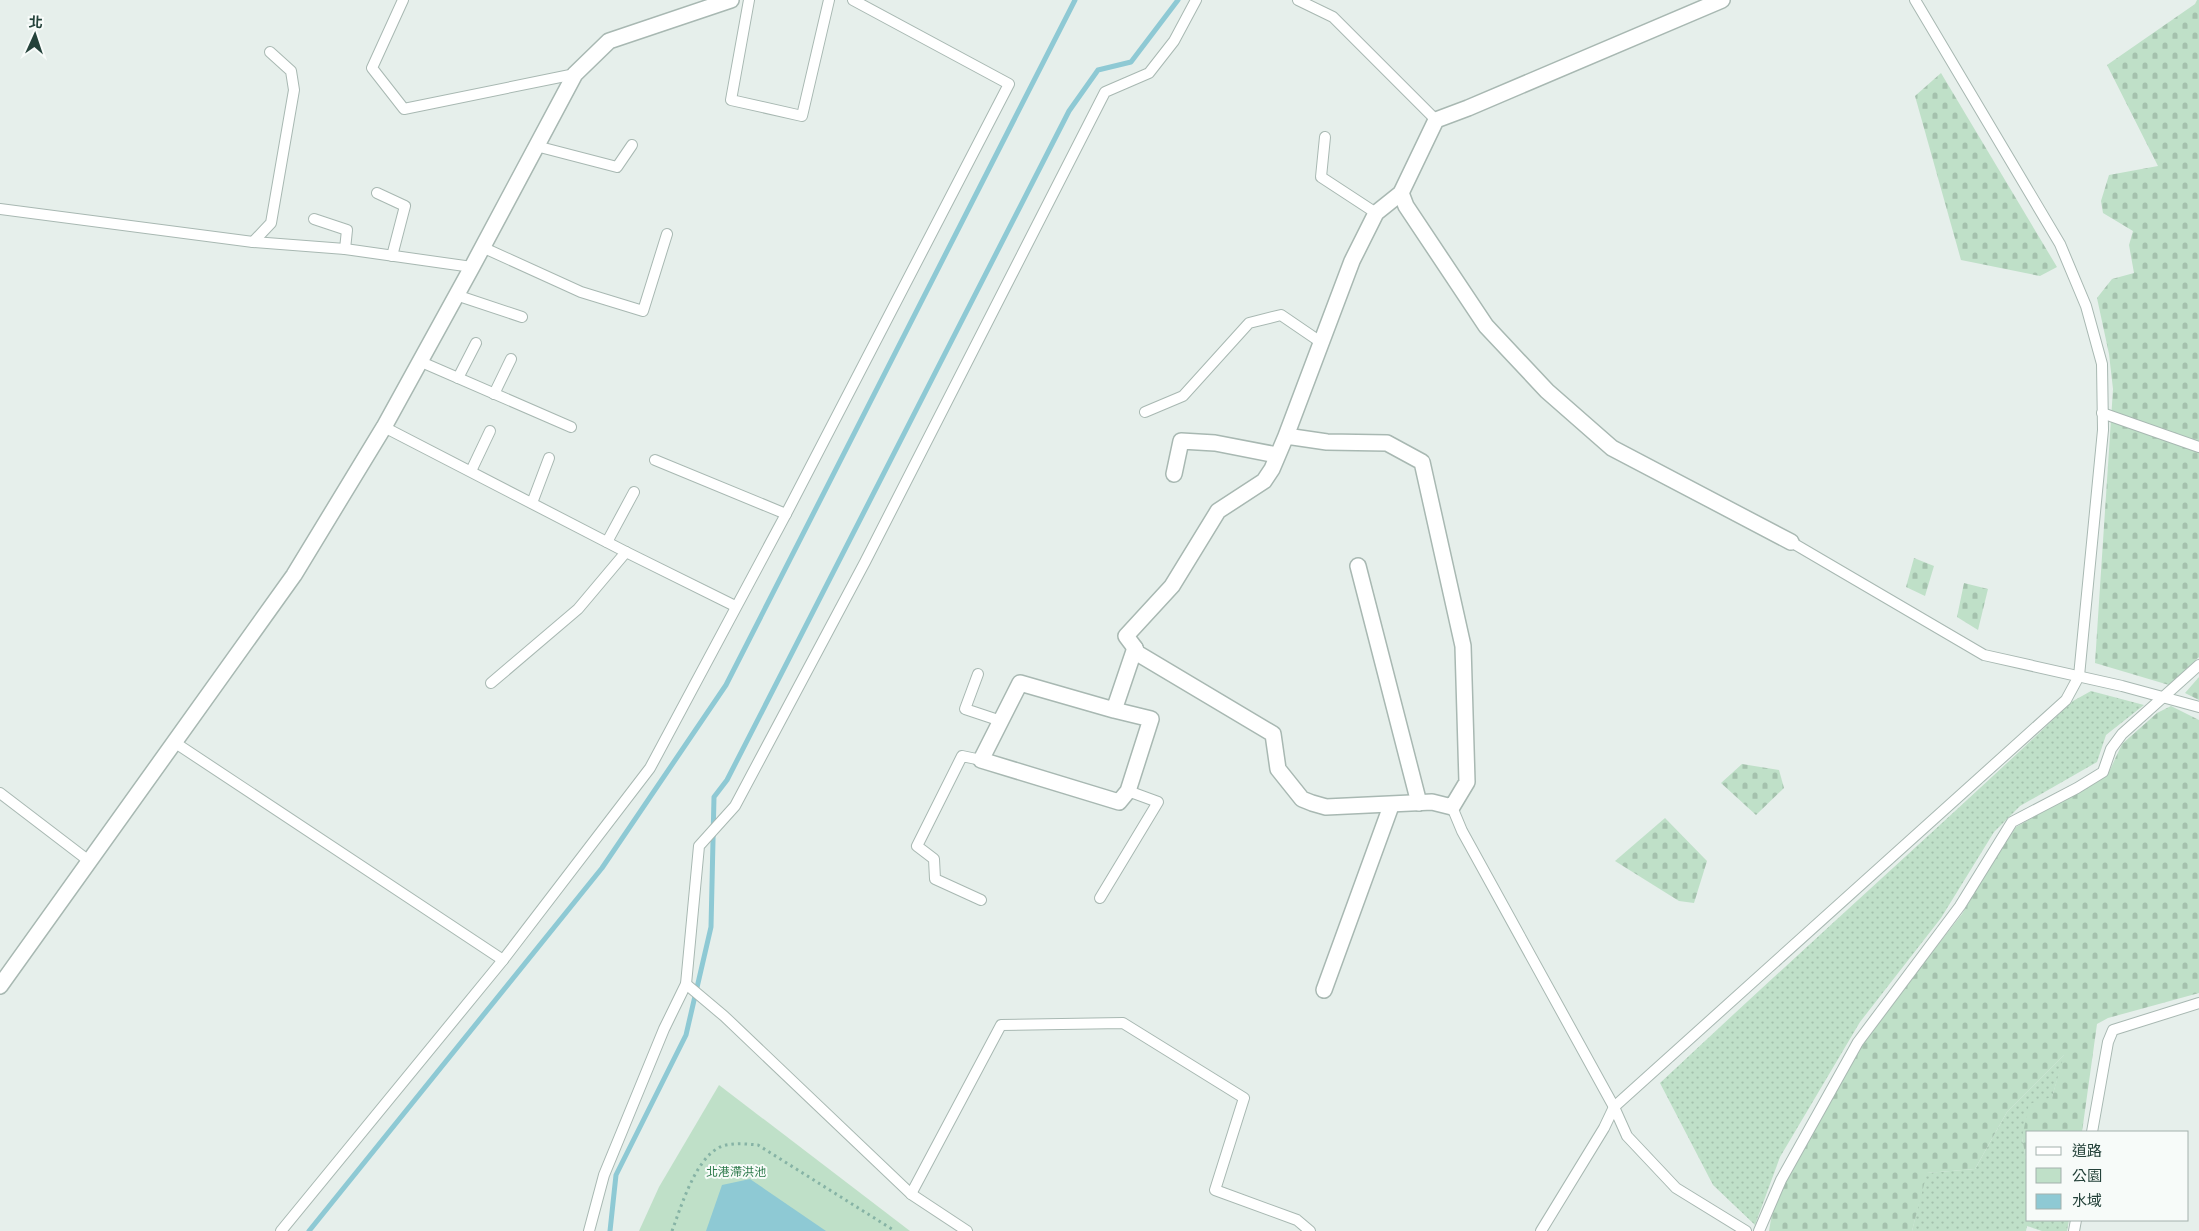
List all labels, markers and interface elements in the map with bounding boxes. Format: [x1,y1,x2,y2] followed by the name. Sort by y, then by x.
[10,10,60,60] north arrow
[28,13,43,30] text: 北
[2026,1131,2189,1221] legend
[2072,1141,2102,1159] text: 道路
[706,1164,766,1178] park label: 北港滯洪池
[2072,1166,2102,1184] text: 公園
[2072,1191,2102,1209] text: 水域

